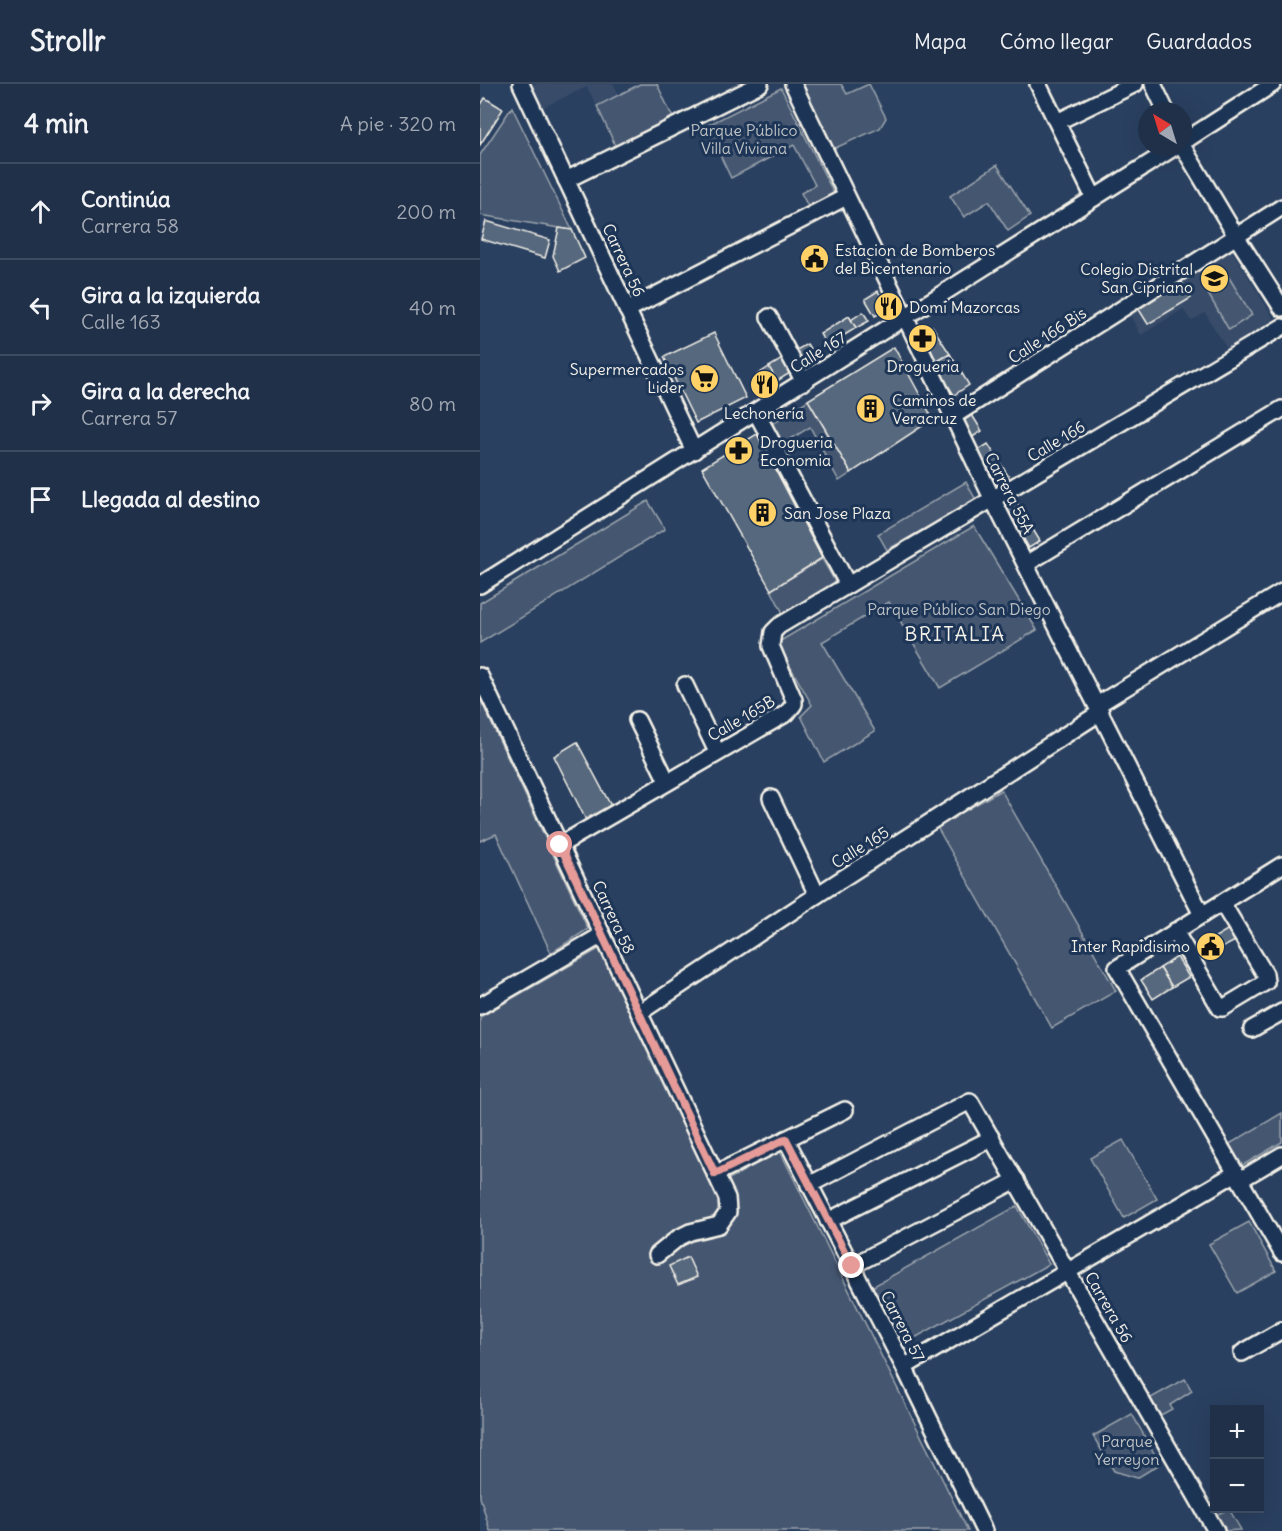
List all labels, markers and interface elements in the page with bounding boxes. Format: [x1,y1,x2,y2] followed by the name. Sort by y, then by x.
[30,23,105,59] text: Strollr
[914,28,967,55] text: Mapa
[1000,28,1113,55] text: Cómo llegar
[1146,28,1252,55] text: Guardados
[1138,102,1192,156] north arrow
[24,107,89,140] text: 4 min
[340,111,456,136] text: A pie · 320 m
[690,120,798,158] park label: Parque Público Villa Viviana
[81,185,170,213] text: Continúa
[24,195,57,228] icon: ahead
[396,199,456,224] text: 200 m
[81,213,179,238] text: Carrera 58
[598,220,650,300] street label: Carrera 56
[835,240,995,278] place label: Estacion de Bomberos del Bicentenario
[798,243,830,275] public building icon: Estacion de Bomberos del Bicentenario
[1080,259,1193,297] place label: Colegio Distrital San Cipriano
[1198,262,1230,294] school or university icon: Colegio Distrital San Cipriano
[81,281,260,309] text: Gira a la izquierda
[24,291,57,324] icon: left
[872,291,904,323] restaurant icon: Domi Mazorcas
[409,295,456,320] text: 40 m
[909,297,1020,317] place label: Domi Mazorcas
[1004,302,1090,368] street label: Calle 166 Bis
[81,309,161,334] text: Calle 163
[907,322,939,354] pharmacy icon: Drogueria
[786,327,850,377] street label: Calle 167
[887,356,959,376] place label: Drogueria
[570,359,684,397] place label: Supermercados Lider
[689,362,721,394] supermarket icon: Supermercados Lider
[748,369,780,401] restaurant icon: Lechonería
[81,377,250,405] text: Gira a la derecha
[24,387,57,420] icon: right
[892,390,976,428] place label: Caminos de Veracruz
[409,391,456,416] text: 80 m
[855,393,887,425] building icon: Caminos de Veracruz
[724,403,804,423] place label: Lechonería
[81,405,177,430] text: Carrera 57
[1023,416,1089,466] street label: Calle 166
[760,432,833,470] place label: Drogueria Economia
[723,435,755,467] pharmacy icon: Drogueria Economia
[981,449,1039,537] street label: Carrera 55A
[24,483,57,516] icon: arrive
[81,485,260,513] text: Llegada al destino
[747,497,779,529] building icon: San Jose Plaza
[784,503,891,523] place label: San Jose Plaza
[867,599,1051,619] park label: Parque Público San Diego
[904,621,1006,646] district label: BRITALIA
[704,691,778,745] street label: Calle 165B
[828,822,892,872] street label: Calle 165
[546,831,572,857] route start
[588,877,640,957] street label: Carrera 58
[1195,930,1227,962] public building icon: Inter Rapidisimo
[1071,936,1190,956] place label: Inter Rapidisimo
[838,1252,864,1278] route end
[1081,1268,1137,1346] street label: Carrera 56
[877,1287,929,1365] street label: Carrera 57
[1210,1405,1264,1513] map controls
[1210,1405,1264,1459] button: +
[1095,1431,1159,1469] park label: Parque Yerreyon
[1210,1459,1264,1513] button: −

